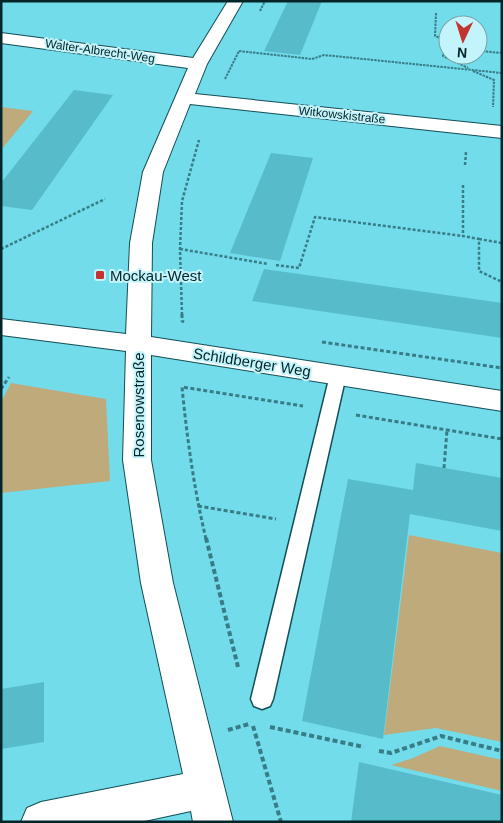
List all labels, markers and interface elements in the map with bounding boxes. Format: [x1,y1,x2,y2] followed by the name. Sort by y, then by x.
[438,15,488,65] north arrow
[44,36,156,66] street label: Walter-Albrecht-Weg
[456,45,468,61] text: N
[298,103,386,127] street label: Witkowskistraße
[110,267,202,284] place label: Mockau-West
[94,269,106,281] marker: Mockau-West
[192,344,312,380] street label: Schildberger Weg
[130,352,147,458] street label: Rosenowstraße

